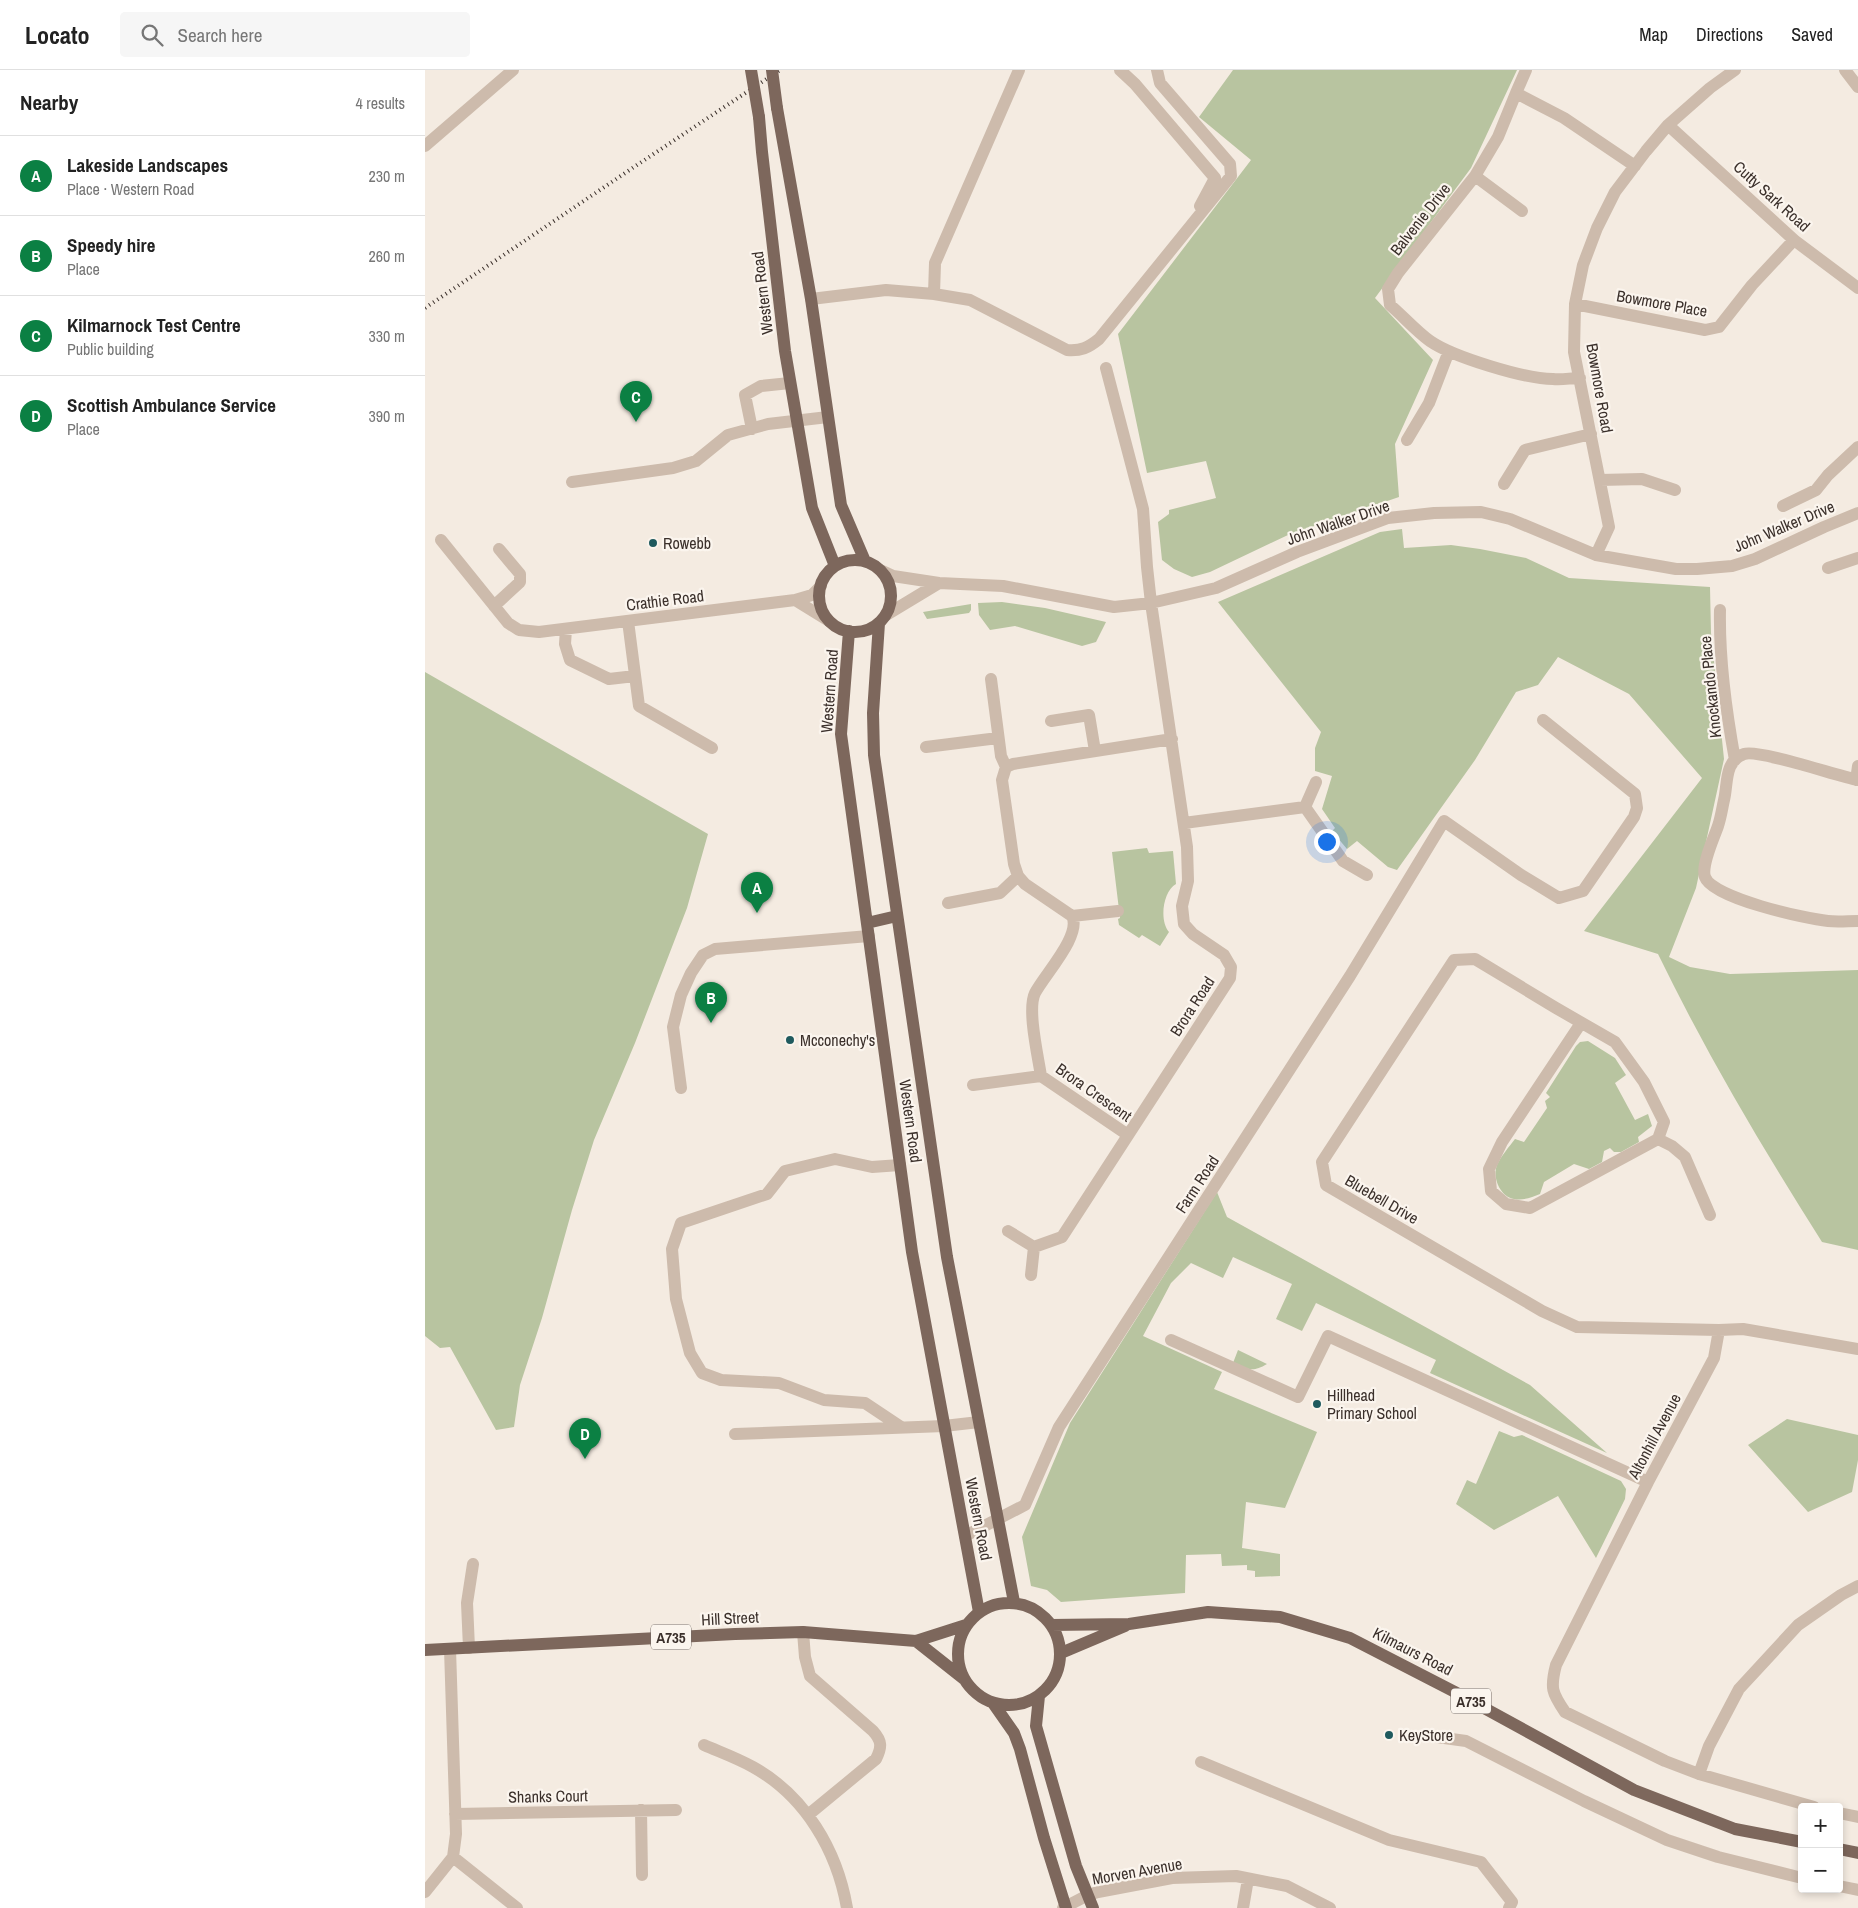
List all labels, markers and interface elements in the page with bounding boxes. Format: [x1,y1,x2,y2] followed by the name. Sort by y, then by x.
[120,12,470,57] search box
[25,19,90,51] text: Locato
[138,21,166,49] icon: search
[178,22,262,48] text: Search here
[1639,22,1668,47] text: Map
[1696,22,1763,47] text: Directions
[1791,22,1833,47] text: Saved
[20,88,78,117] text: Nearby
[355,92,405,114] text: 4 results
[67,152,228,178] text: Lakeside Landscapes
[1729,156,1815,236] street label: Cutty Sark Road
[31,165,41,187] text: A
[369,165,405,187] text: 230 m
[67,178,194,200] text: Place · Western Road
[1385,178,1455,260] street label: Balvenie Drive
[67,232,155,258] text: Speedy hire
[31,245,41,267] text: B
[369,245,405,267] text: 260 m
[746,250,778,336] street label: Western Road
[67,258,100,280] text: Place
[1615,284,1709,322] street label: Bowmore Place
[67,312,241,338] text: Kilmarnock Test Centre
[31,325,41,347] text: C
[369,325,405,347] text: 330 m
[67,338,154,360] text: Public building
[1581,342,1619,434] street label: Bowmore Road
[620,381,652,422] pin: C
[67,392,276,418] text: Scottish Ambulance Service
[31,405,41,427] text: D
[369,405,405,427] text: 390 m
[67,418,100,440] text: Place
[1284,494,1392,550] street label: John Walker Drive
[1730,495,1838,557] street label: John Walker Drive
[663,532,711,554] place label: Rowebb
[647,537,659,549] marker: Rowebb
[625,584,705,616] street label: Crathie Road
[1694,635,1726,739] street label: Knockando Place
[815,649,843,733] street label: Western Road
[1314,829,1340,855] your location
[741,872,773,913] pin: A
[1165,972,1219,1040] street label: Brora Road
[695,982,727,1023] pin: B
[800,1029,875,1051] place label: Mcconechy's
[784,1034,796,1046] marker: Mcconechy's
[1052,1058,1137,1127] street label: Brora Crescent
[894,1078,928,1164] street label: Western Road
[1170,1151,1224,1217] street label: Farm Road
[1341,1169,1423,1229] street label: Bluebell Drive
[1327,1384,1417,1424] place label: Hillhead Primary School
[1622,1389,1686,1483] street label: Altonhill Avenue
[1311,1398,1323,1410] marker: Hillhead Primary School
[569,1418,601,1459] pin: D
[960,1476,998,1562] street label: Western Road
[701,1605,760,1630] street label: Hill Street
[1369,1621,1457,1681] street label: Kilmaurs Road
[651,1624,691,1650] road number: A735
[1451,1688,1491,1714] road number: A735
[1399,1724,1453,1746] place label: KeyStore
[1383,1729,1395,1741] marker: KeyStore
[508,1784,588,1808] street label: Shanks Court
[1798,1803,1843,1893] map controls
[1798,1803,1843,1848] button: +
[1798,1848,1843,1893] button: −
[1090,1852,1184,1890] street label: Morven Avenue

